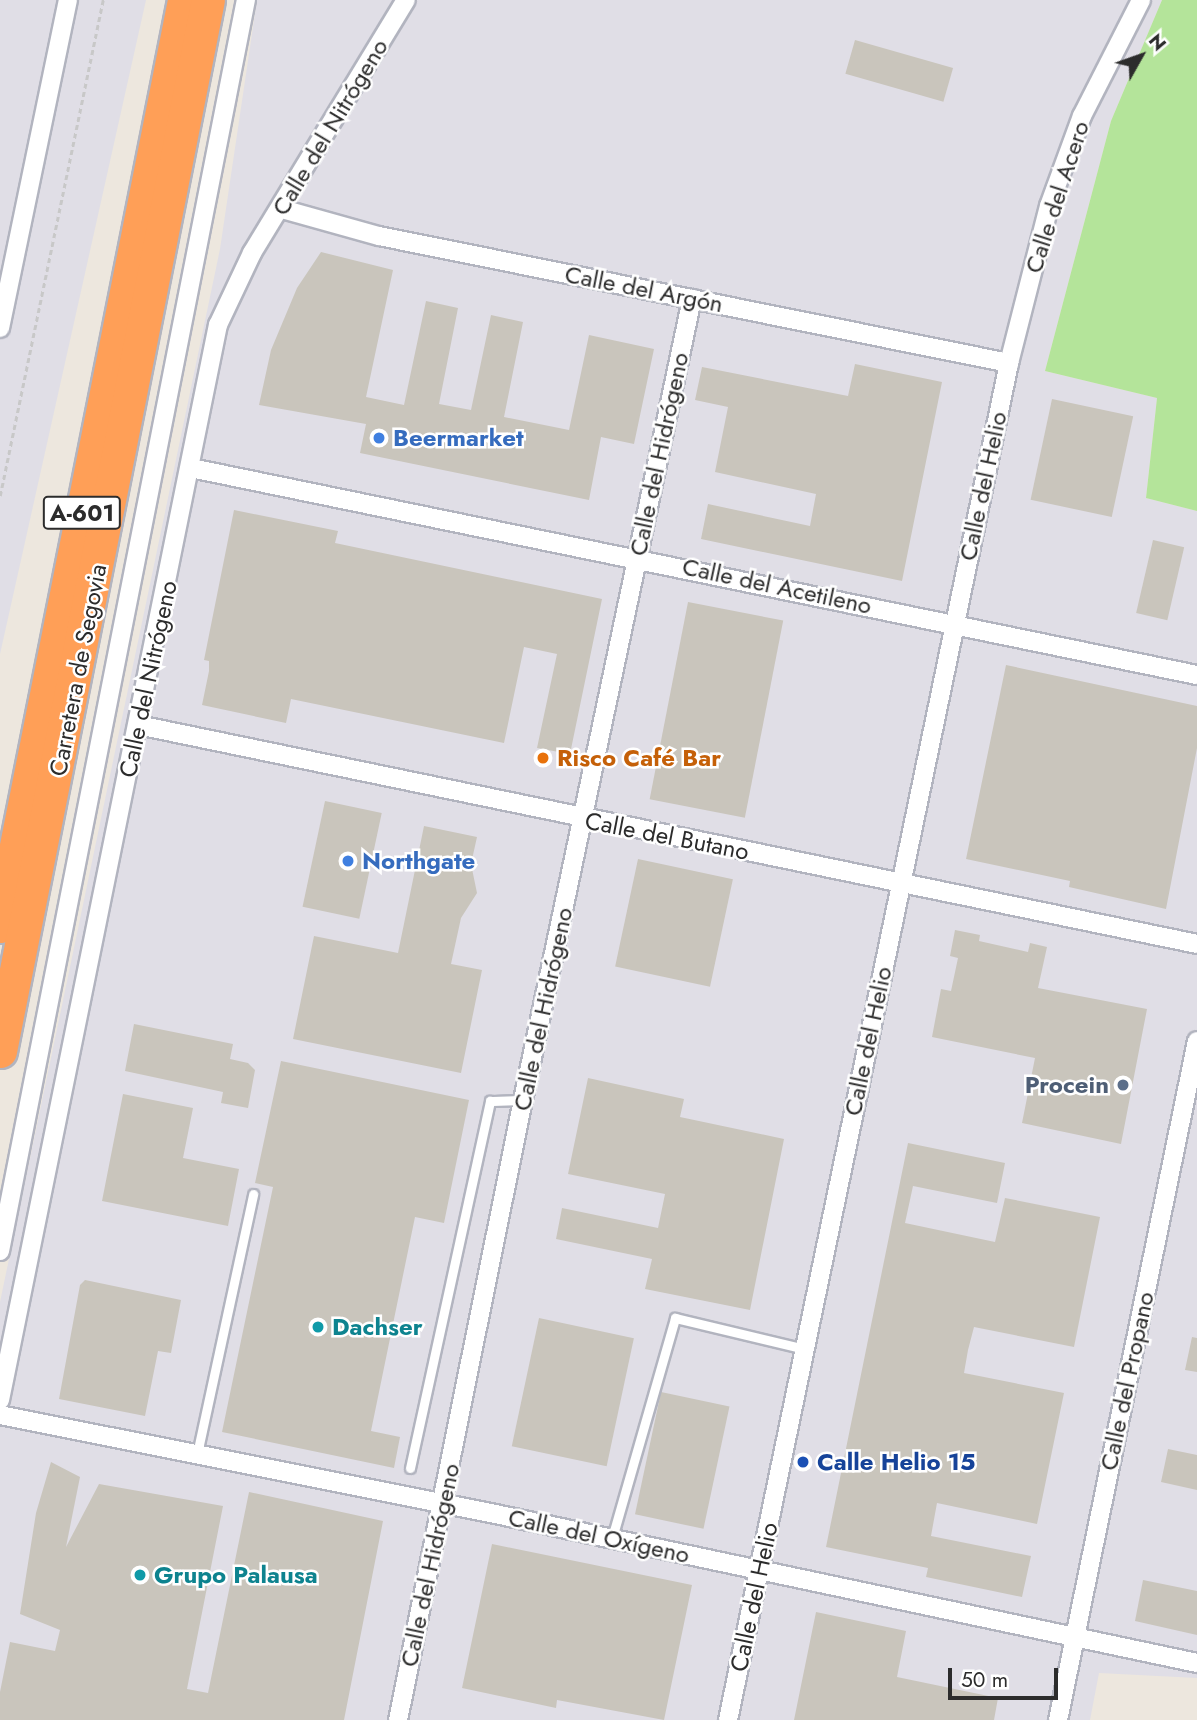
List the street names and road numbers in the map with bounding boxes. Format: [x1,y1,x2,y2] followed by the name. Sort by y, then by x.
[266,34,394,220] street label: Calle del Nitrógeno
[1019,117,1095,277] street label: Calle del Acero
[563,260,725,318] street label: Calle del Argón
[623,350,695,558] street label: Calle del Hidrógeno
[953,409,1013,563] street label: Calle del Helio
[42,494,122,533] road number: A-601
[680,552,874,620] street label: Calle del Acetileno
[43,562,113,778] street label: Carretera de Segovia
[113,578,183,780] street label: Calle del Nitrógeno
[583,806,751,866] street label: Calle del Butano
[507,905,579,1113] street label: Calle del Hidrógeno
[838,964,898,1118] street label: Calle del Helio
[1094,1289,1160,1473] street label: Calle del Propano
[394,1461,466,1669] street label: Calle del Hidrógeno
[506,1503,692,1569] street label: Calle del Oxígeno
[724,1520,784,1674] street label: Calle del Helio

